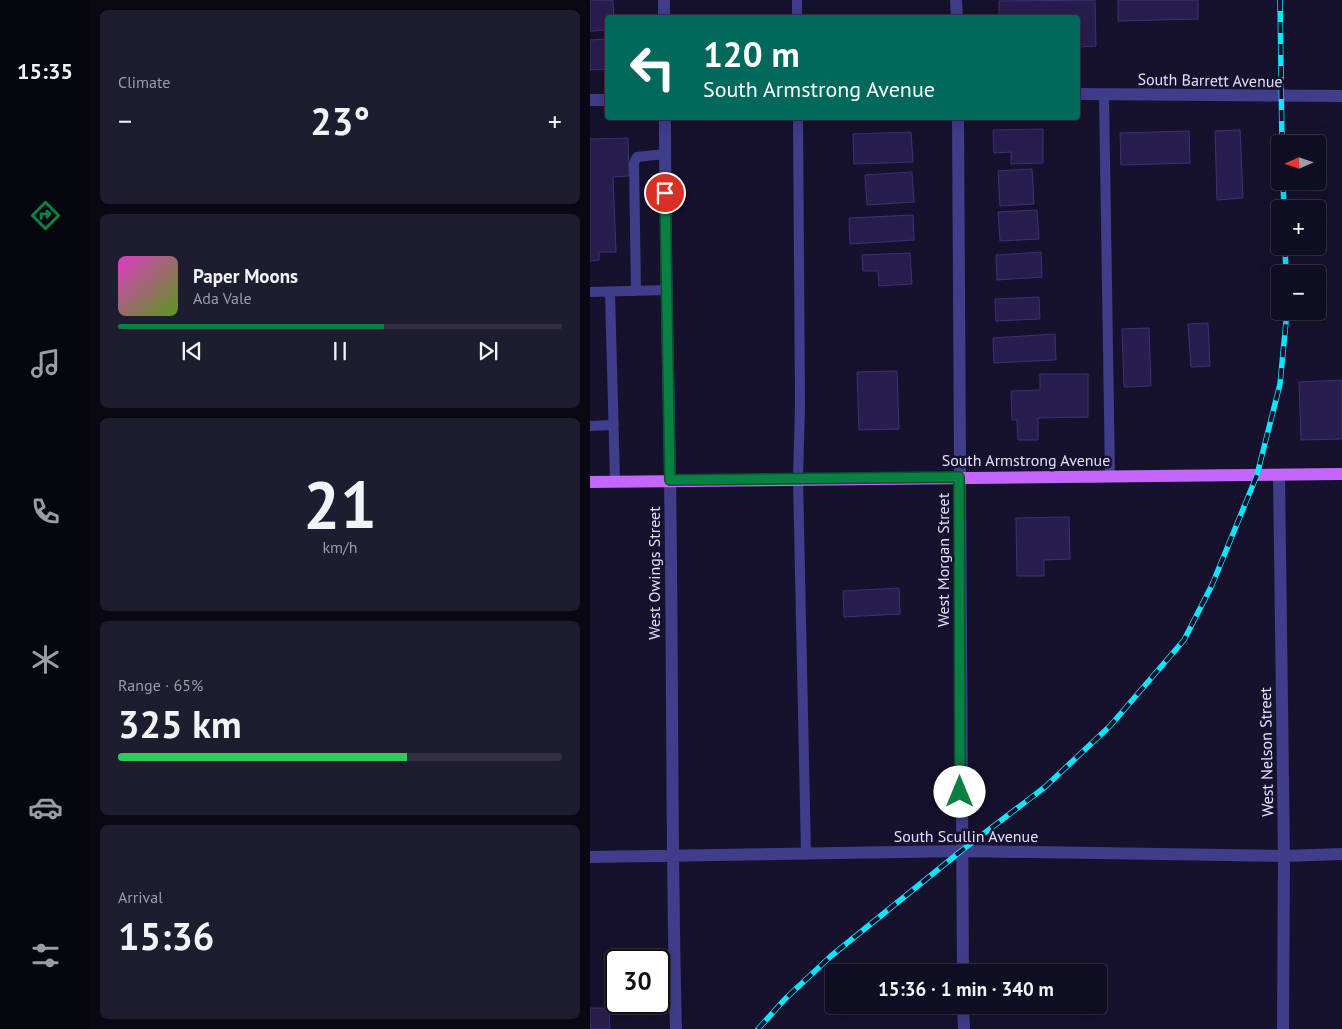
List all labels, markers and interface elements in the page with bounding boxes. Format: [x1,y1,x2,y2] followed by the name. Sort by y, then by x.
[703,31,800,77] text: 120 m
[620,35,685,100] icon: left
[17,57,73,85] text: 15:35
[1137,69,1283,91] street label: South Barrett Avenue
[118,72,170,92] text: Climate
[703,75,935,103] text: South Armstrong Avenue
[310,96,370,145] text: 23°
[118,102,132,139] text: −
[548,102,562,139] text: +
[1271,135,1326,190] north arrow
[1271,135,1326,320] map controls
[644,172,686,214] pin
[651,179,679,207] icon: arrive
[28,198,63,233] icon: directions
[1271,200,1326,255] button: +
[193,264,298,288] text: Paper Moons
[1271,265,1326,320] button: −
[193,288,252,308] text: Ada Vale
[178,337,206,365] icon: previous
[326,337,354,365] icon: pause
[474,337,502,365] icon: next
[28,346,63,381] icon: music
[942,450,1110,470] street label: South Armstrong Avenue
[303,462,377,546] text: 21
[933,492,953,627] street label: West Morgan Street
[28,494,63,529] icon: phone
[644,506,664,640] street label: West Owings Street
[322,537,358,557] text: km/h
[28,642,63,677] icon: climate
[118,675,203,695] text: Range · 65%
[1255,686,1277,817] street label: West Nelson Street
[118,699,242,748] text: 325 km
[933,765,985,817] position arrow
[28,790,63,825] icon: car
[894,826,1038,846] street label: South Scullin Avenue
[118,887,163,907] text: Arrival
[118,911,214,960] text: 15:36
[28,938,63,973] icon: filters
[605,949,670,1014] speed limit sign: 30
[878,977,1054,1001] text: 15:36 · 1 min · 340 m

